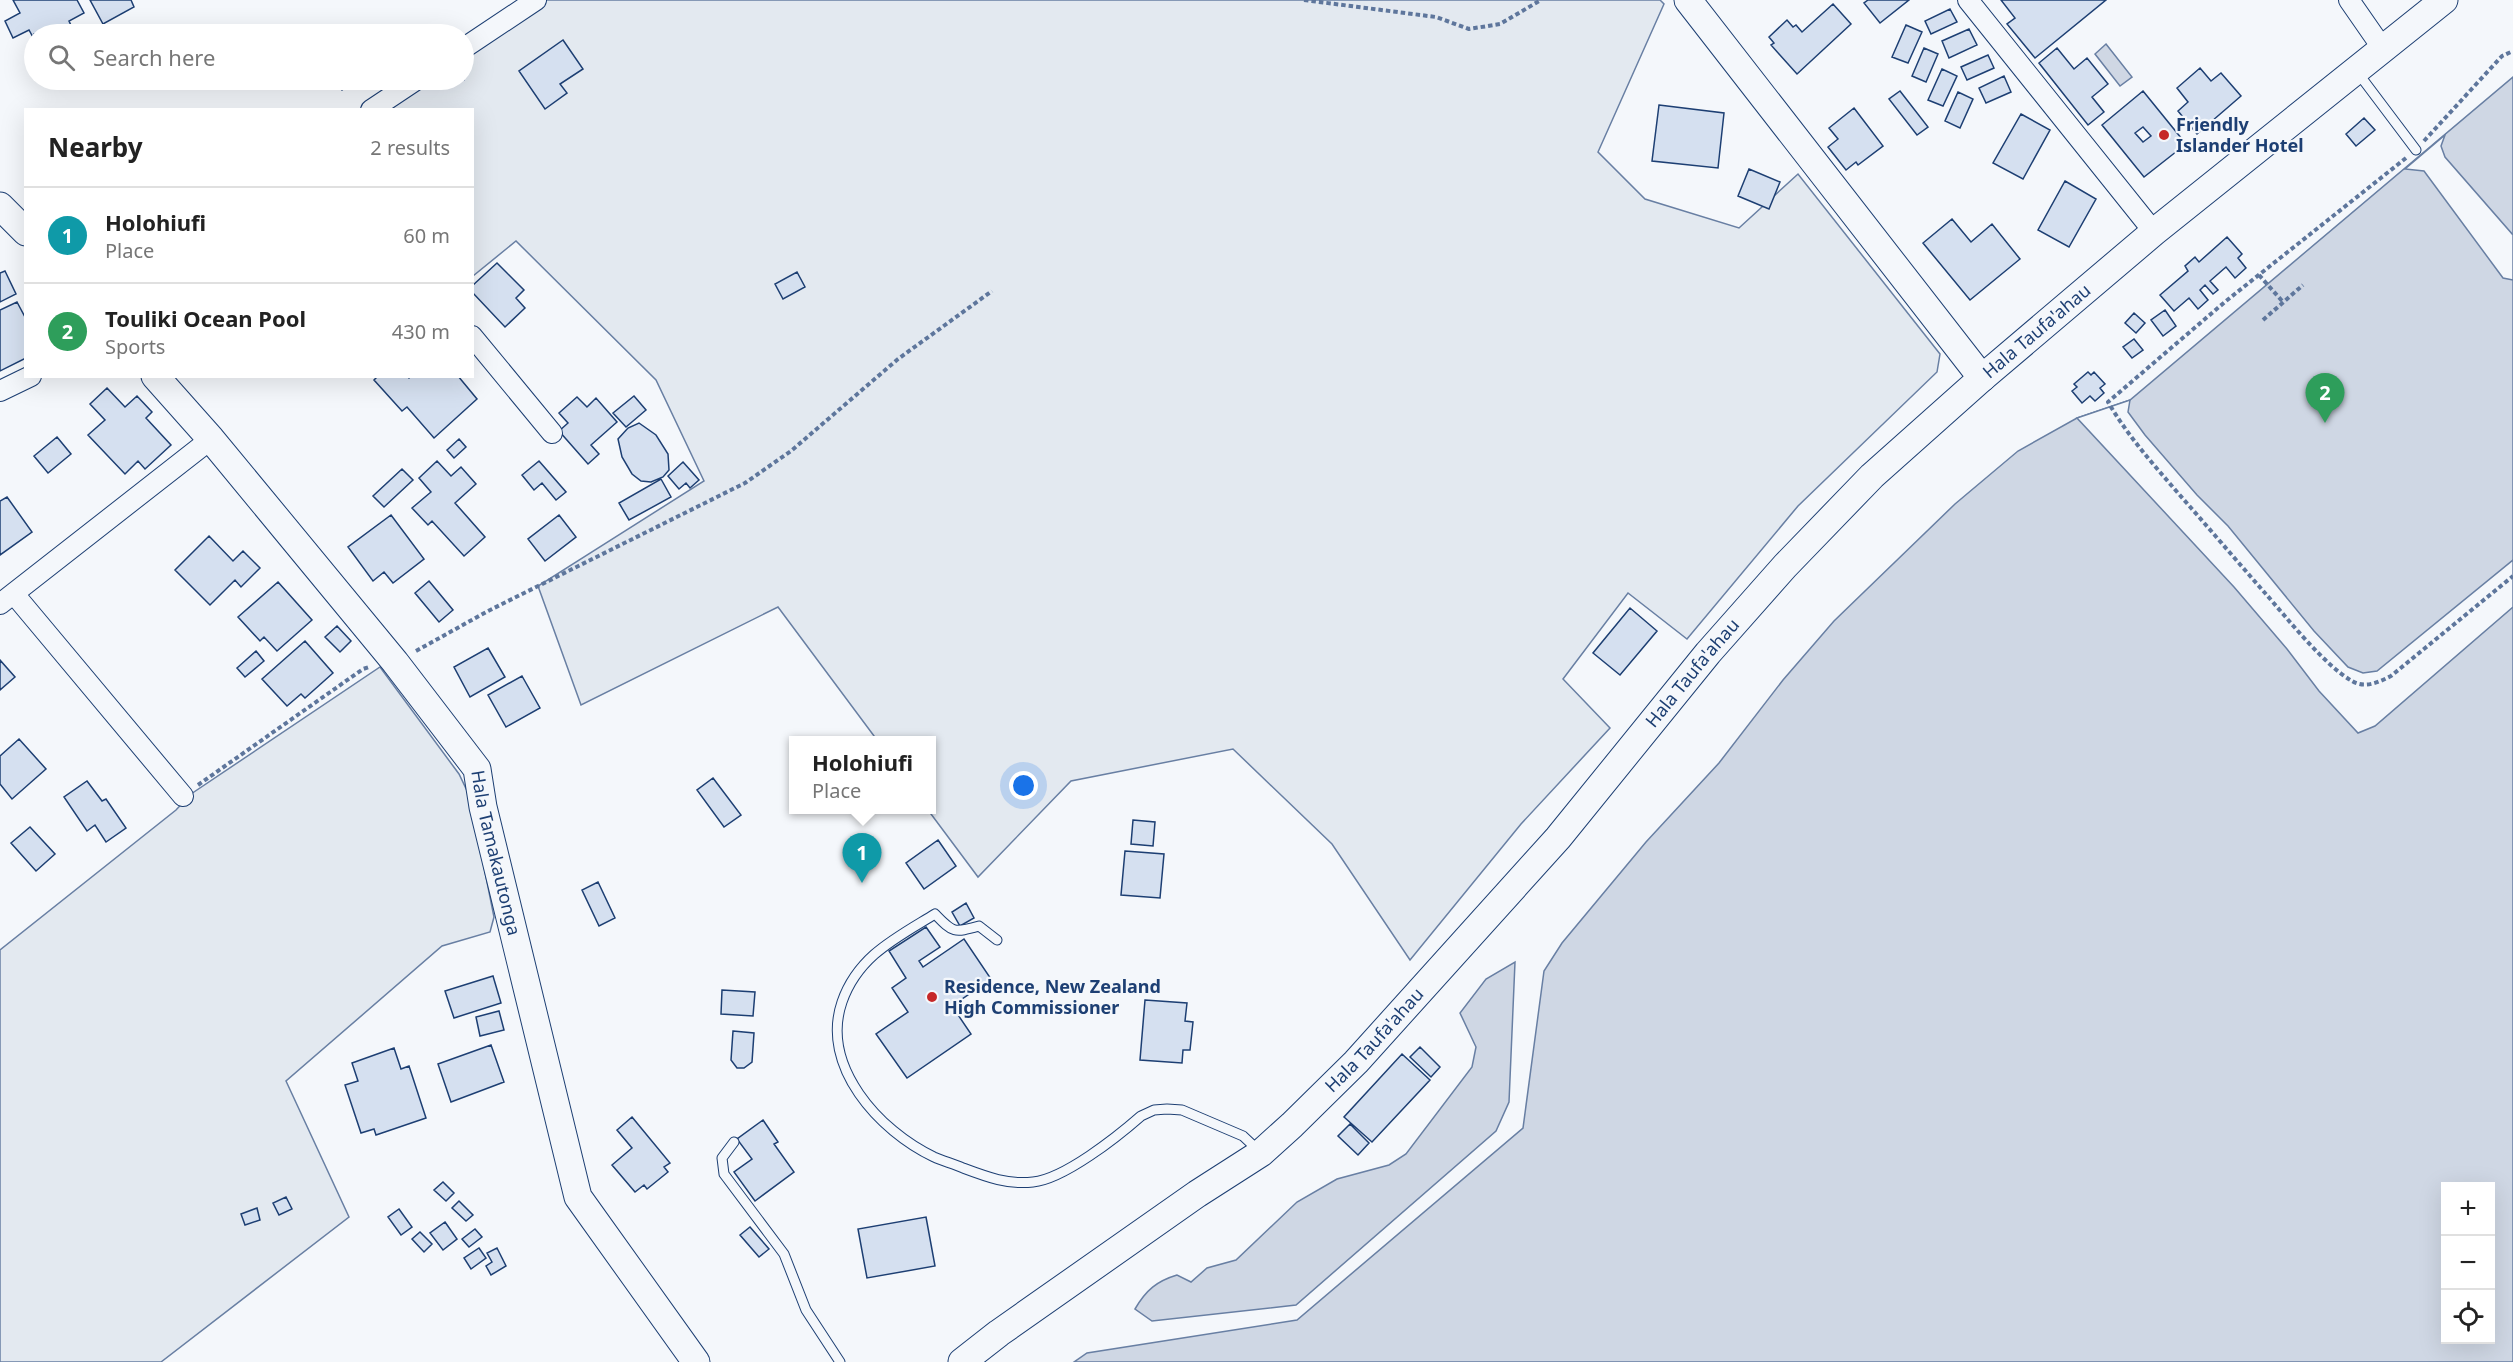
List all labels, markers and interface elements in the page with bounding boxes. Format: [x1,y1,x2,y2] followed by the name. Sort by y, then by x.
[24,24,474,90] search box
[45,41,78,74] icon: search
[93,42,215,72] text: Search here
[2176,112,2304,157] place label: Friendly Islander Hotel
[2157,128,2171,142] marker: Friendly Islander Hotel
[48,129,143,165] text: Nearby
[370,134,450,161] text: 2 results
[105,207,206,237] text: Holohiufi
[62,222,73,249] text: 1
[403,222,450,249] text: 60 m
[105,237,154,264] text: Place
[1977,278,2095,383] street label: Hala Taufa'ahau
[105,303,306,333] text: Touliki Ocean Pool
[62,318,73,345] text: 2
[392,318,450,345] text: 430 m
[105,333,165,360] text: Sports
[2306,374,2344,423] pin: 2
[1640,613,1744,732] street label: Hala Taufa'ahau
[789,736,936,814] popup
[812,747,913,777] text: Holohiufi
[466,768,527,938] street label: Hala Tamakautonga
[1009,771,1038,800] your location
[812,777,861,804] text: Place
[842,834,882,883] pin: 1
[944,974,1161,1019] place label: Residence, New Zealand High Commissioner
[1319,982,1428,1097] street label: Hala Taufa'ahau
[925,990,939,1004] marker: Residence, New Zealand High Commissioner
[2441,1182,2495,1344] map controls
[2441,1182,2495,1236] button: +
[2441,1236,2495,1290] button: −
[2441,1290,2495,1344] button: locate

